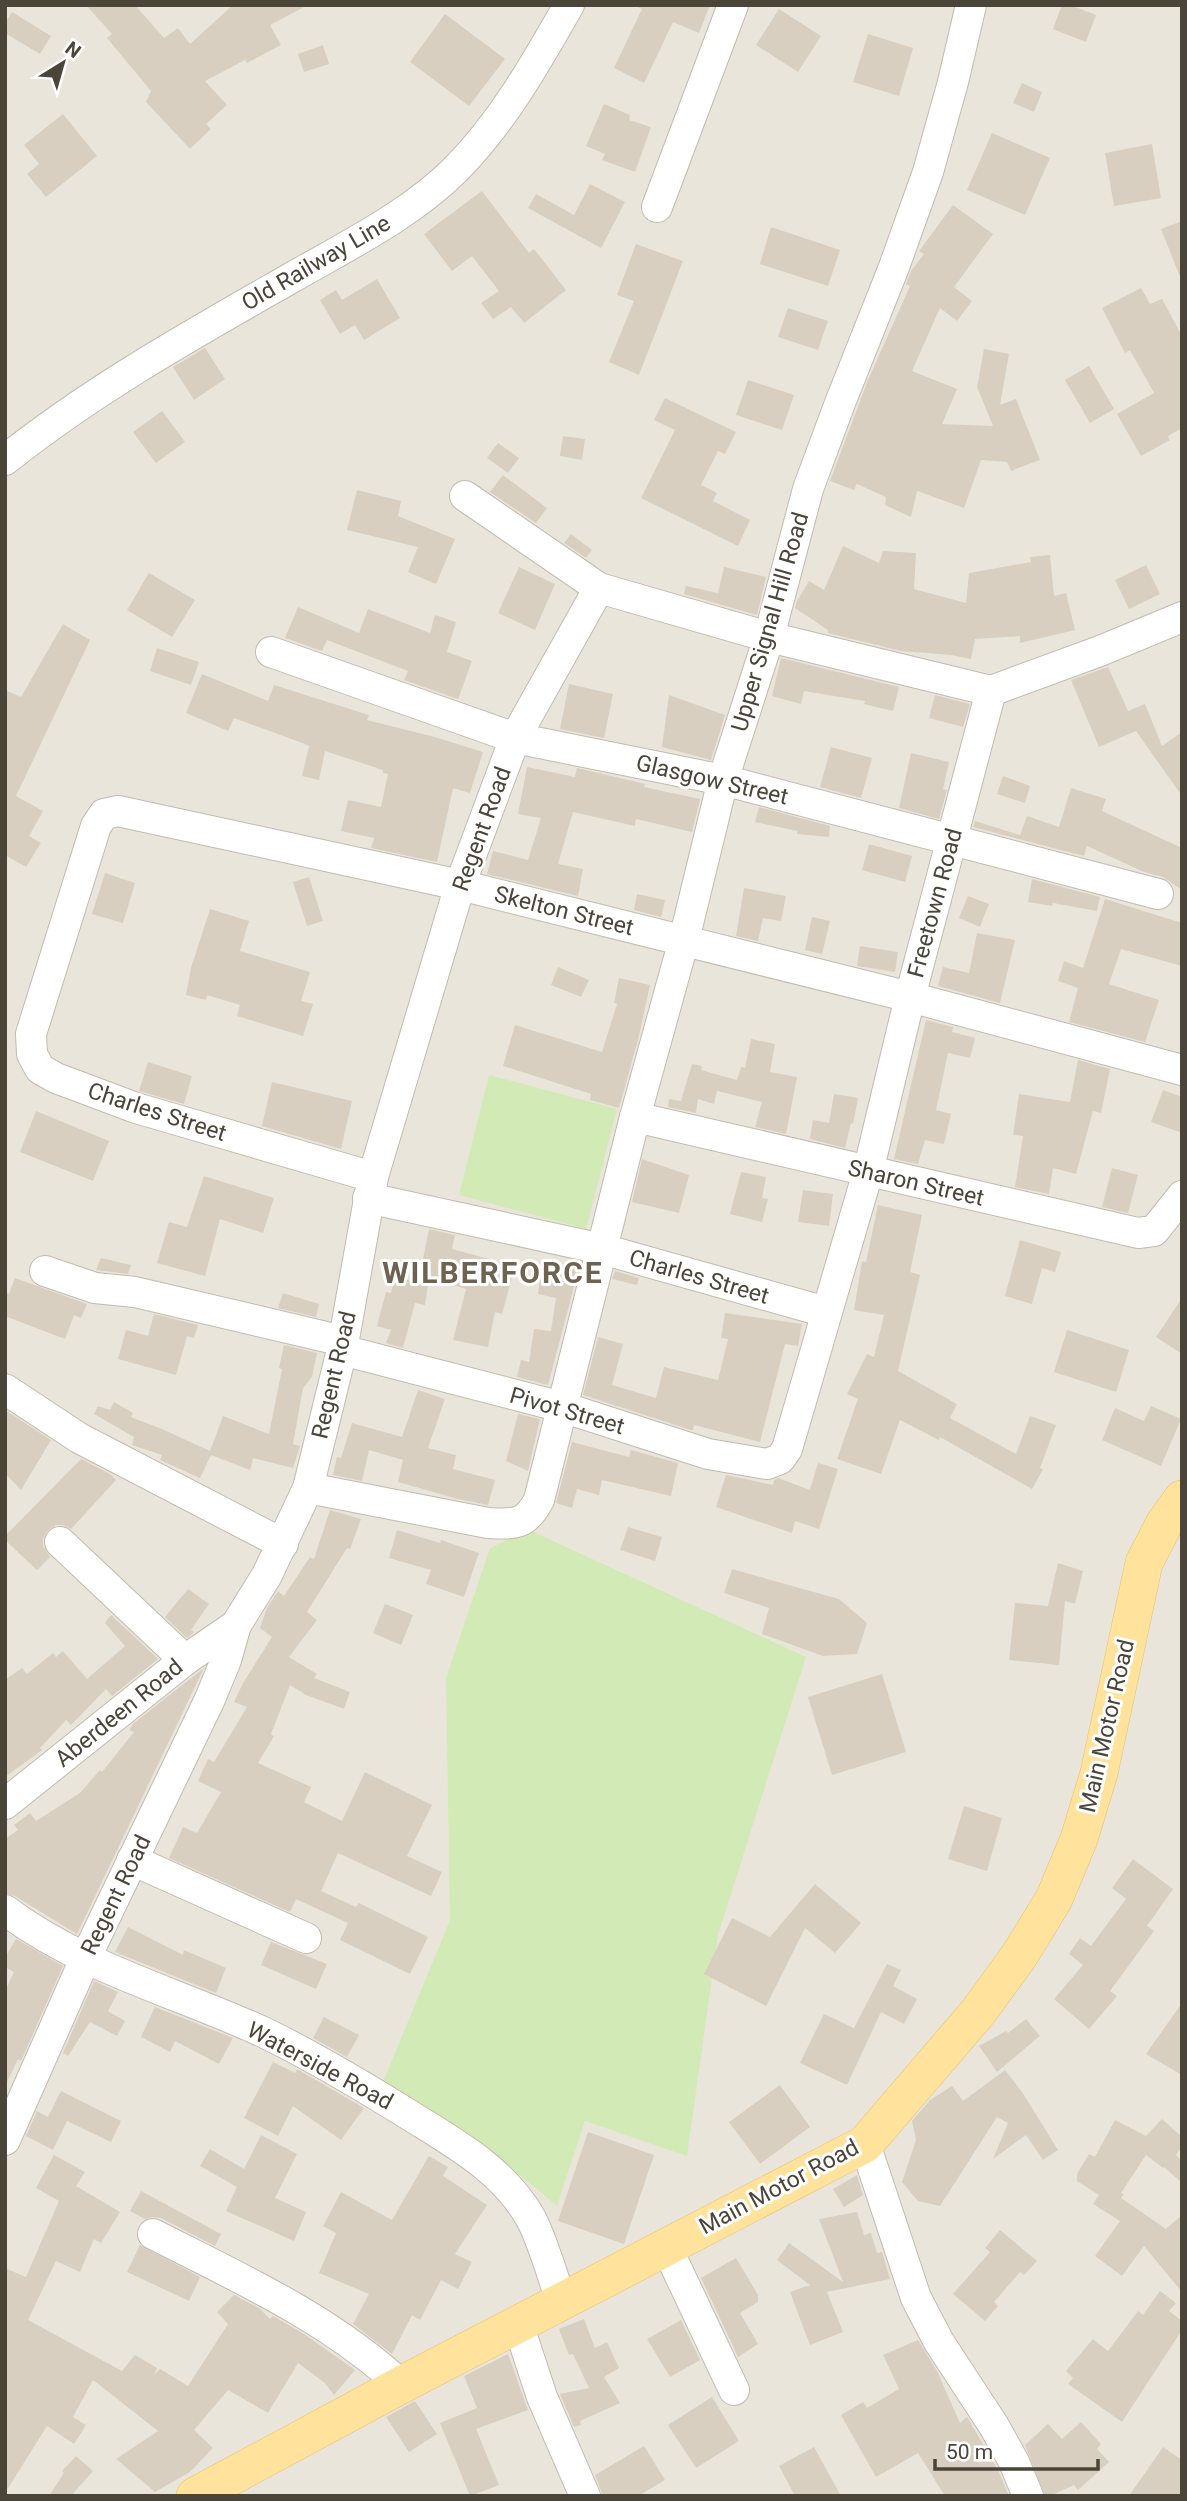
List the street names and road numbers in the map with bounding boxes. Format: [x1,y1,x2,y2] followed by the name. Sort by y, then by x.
[237,210,395,316] street label: Old Railway Line
[726,509,814,735] street label: Upper Signal Hill Road
[633,749,791,811] street label: Glasgow Street
[447,763,517,895] street label: Regent Road
[902,825,968,981] street label: Freetown Road
[492,881,636,941] street label: Skelton Street
[84,1077,230,1147] street label: Charles Street
[845,1154,987,1212] street label: Sharon Street
[626,1244,772,1310] street label: Charles Street
[306,1309,362,1441] street label: Regent Road
[507,1382,627,1440] street label: Pivot Street
[1074,1637,1140,1815] street label: Main Motor Road
[50,1653,188,1773] street label: Aberdeen Road
[75,1831,157,1959] street label: Regent Road
[243,2016,397,2116] street label: Waterside Road
[695,2134,863,2240] street label: Main Motor Road

